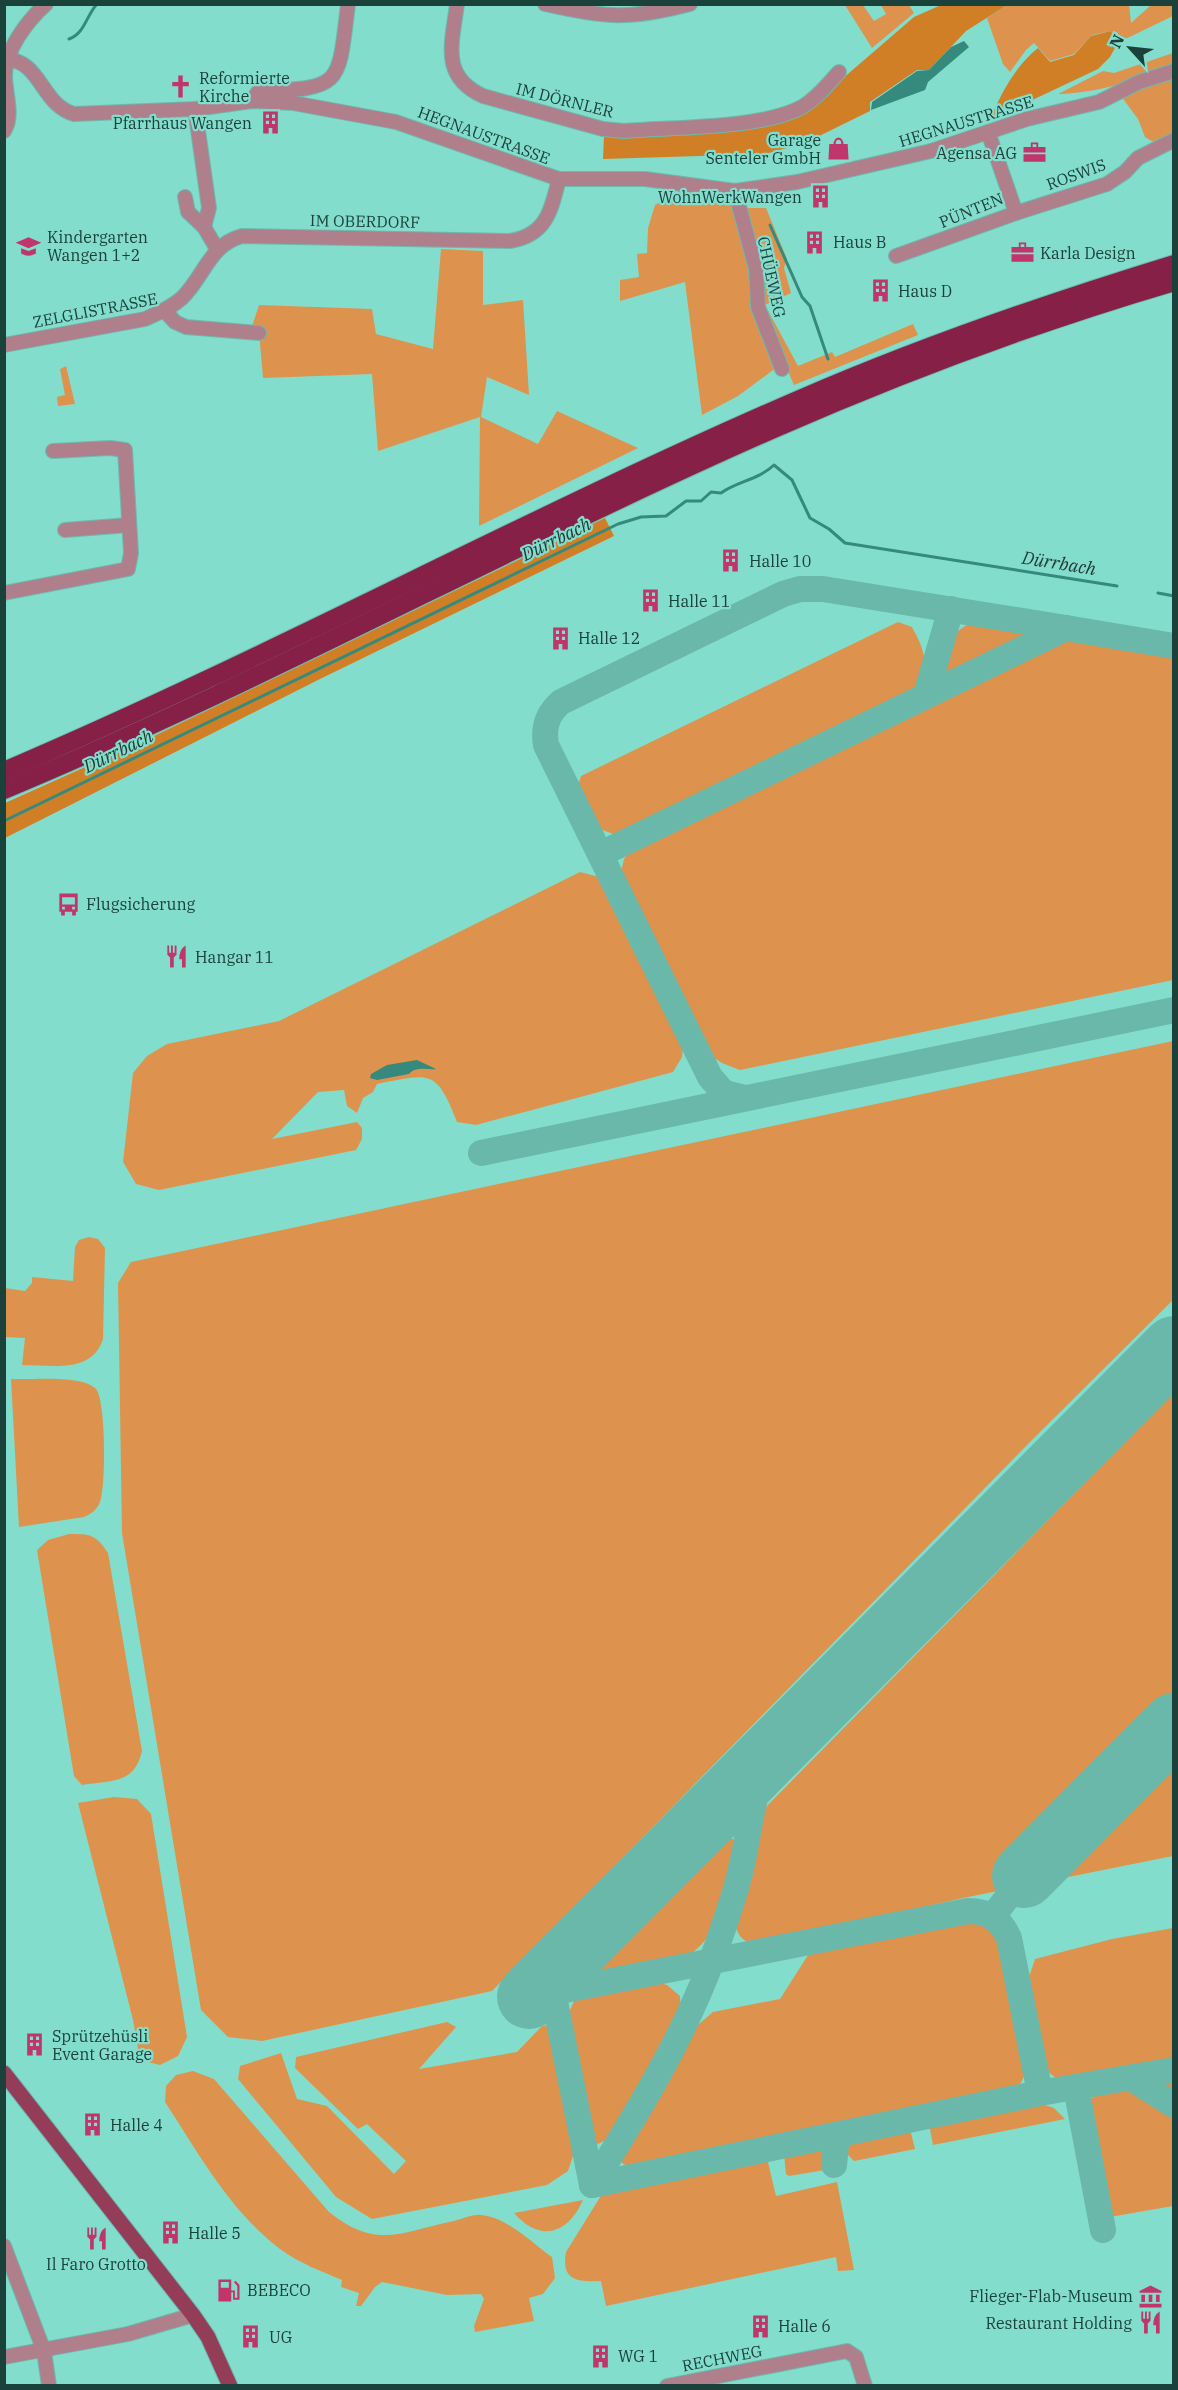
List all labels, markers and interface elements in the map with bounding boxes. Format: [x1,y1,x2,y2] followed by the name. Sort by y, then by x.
[1100,18,1160,78] north arrow
[1105,31,1128,51] text: N
[199,68,290,106] place label: Reformierte Kirche
[168,74,194,100] church icon: Reformierte Kirche
[514,78,616,122] street label: IM DÖRNLER
[896,91,1036,151] street label: HEGNAUSTRASSE
[415,102,553,168] street label: HEGNAUSTRASSE
[257,110,283,136] building icon: Pfarrhaus Wangen
[113,113,252,133] place label: Pfarrhaus Wangen
[705,130,821,168] place label: Garage Senteler GmbH
[826,136,852,162] shop icon: Garage Senteler GmbH
[1022,140,1048,166] office icon: Agensa AG
[936,143,1017,163] place label: Agensa AG
[1044,154,1108,194] street label: ROSWIS
[807,184,833,210] building icon: WohnWerkWangen
[658,187,802,207] place label: WohnWerkWangen
[936,188,1006,232] street label: PÜNTEN
[310,210,420,232] street label: IM OBERDORF
[47,227,148,265] place label: Kindergarten Wangen 1+2
[802,229,828,255] building icon: Haus B
[833,232,886,252] place label: Haus B
[16,233,42,259] school or university icon: Kindergarten Wangen 1+2
[754,235,790,319] street label: CHÜEWEG
[1009,240,1035,266] office icon: Karla Design
[1040,243,1136,263] place label: Karla Design
[867,278,893,304] building icon: Haus D
[898,281,952,301] place label: Haus D
[31,288,159,332] street label: ZELGLISTRASSE
[517,512,595,566] water label: Dürrbach
[1019,546,1098,580] water label: Dürrbach
[718,548,744,574] building icon: Halle 10
[749,551,811,571] place label: Halle 10
[637,588,663,614] building icon: Halle 11
[668,591,730,611] place label: Halle 11
[547,625,573,651] building icon: Halle 12
[578,628,640,648] place label: Halle 12
[79,724,157,778] water label: Dürrbach
[55,891,81,917] bus stop icon: Flugsicherung
[86,894,196,914] place label: Flugsicherung
[164,944,190,970] restaurant icon: Hangar 11
[195,947,274,967] place label: Hangar 11
[52,2026,152,2064] place label: Sprützehüsli Event Garage
[21,2032,47,2058] building icon: Sprützehüsli Event Garage
[79,2112,105,2138] building icon: Halle 4
[110,2115,163,2135] place label: Halle 4
[157,2220,183,2246] building icon: Halle 5
[188,2223,241,2243] place label: Halle 5
[83,2226,109,2252] restaurant icon: Il Faro Grotto
[46,2254,146,2274] place label: Il Faro Grotto
[216,2277,242,2303] fuel station icon: BEBECO
[247,2280,311,2300] place label: BEBECO
[1138,2283,1164,2309] museum icon: Flieger-Flab-Museum
[969,2286,1133,2306] place label: Flieger-Flab-Museum
[1137,2310,1163,2336] restaurant icon: Restaurant Holding
[747,2313,773,2339] building icon: Halle 6
[985,2313,1132,2333] place label: Restaurant Holding
[778,2316,831,2336] place label: Halle 6
[238,2324,264,2350] building icon: UG
[269,2327,292,2347] place label: UG
[680,2340,764,2376] street label: RECHWEG
[587,2343,613,2369] building icon: WG 1
[618,2346,658,2366] place label: WG 1

